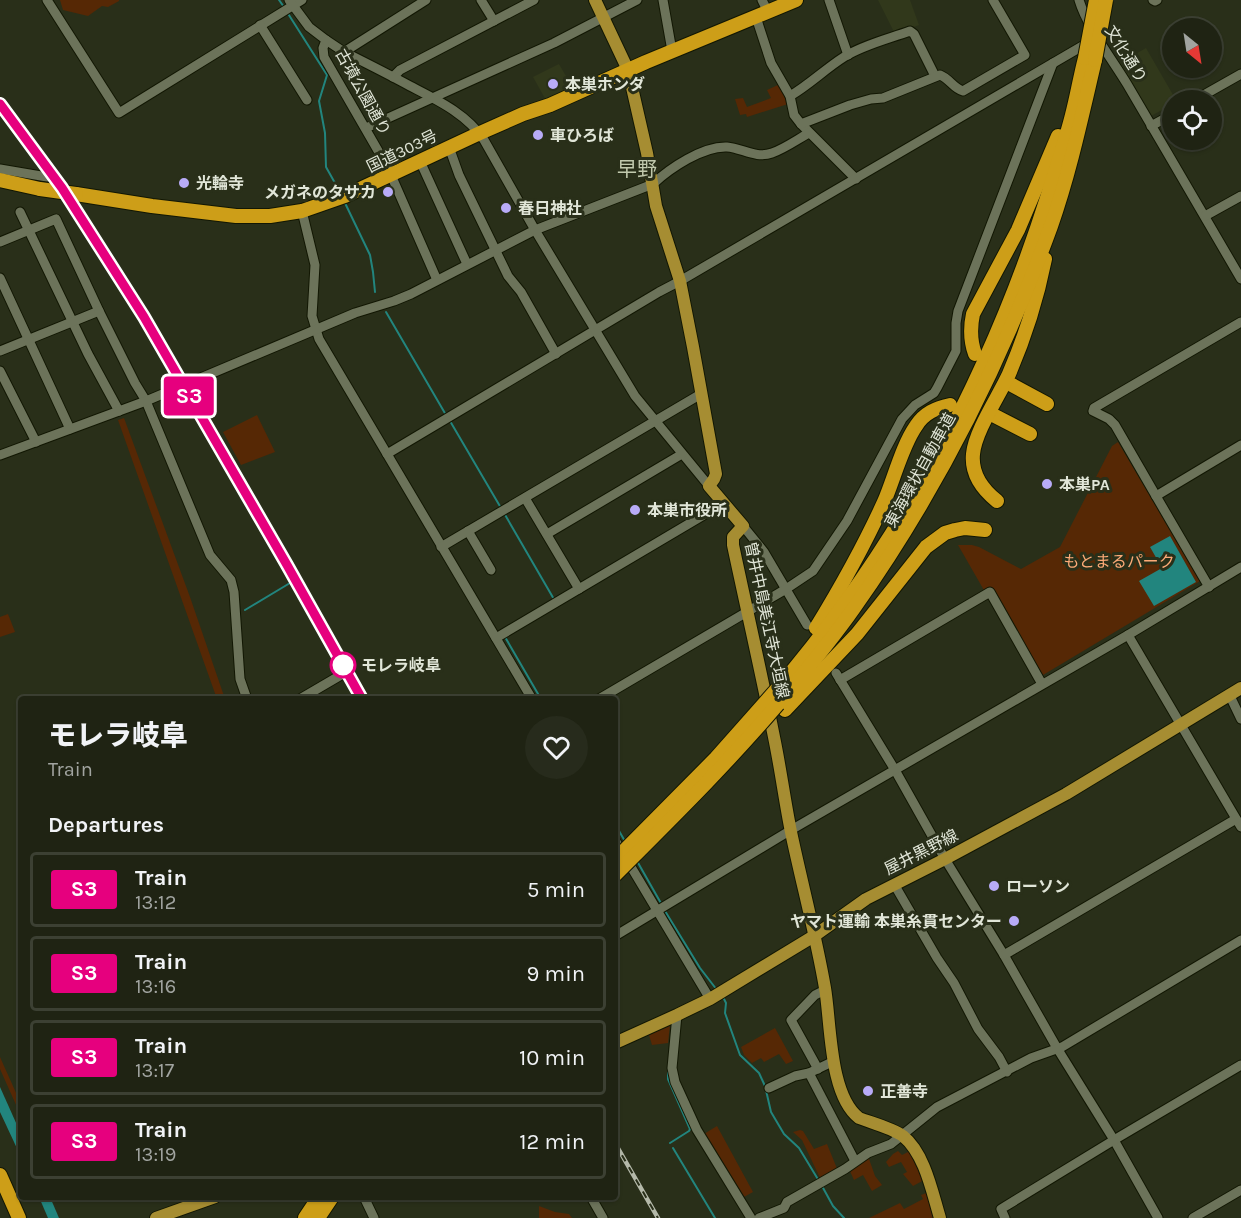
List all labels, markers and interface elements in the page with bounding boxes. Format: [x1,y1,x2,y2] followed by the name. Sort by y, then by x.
[1162,18,1222,78] north arrow
[1162,18,1222,150] map controls
[1101,22,1151,86] street label: 文化通り
[331,45,395,139] street label: 古墳公園通り
[565,75,645,94] place label: 本巣ホンダ
[546,77,560,91] marker: 本巣ホンダ
[1162,90,1222,150] button: locate
[363,126,441,176] street label: 国道303号
[550,126,614,145] place label: 車ひろば
[531,128,545,142] marker: 車ひろば
[617,158,657,181] district label: 早野
[196,174,244,193] place label: 光輪寺
[177,176,191,190] marker: 光輪寺
[264,183,376,202] place label: メガネのタサカ
[381,185,395,199] marker: メガネのタサカ
[518,199,582,218] place label: 春日神社
[499,201,513,215] marker: 春日神社
[162,376,216,416] line badge: S3
[176,384,202,408] text: S3
[881,409,959,531] street label: 東海環状自動車道
[1059,475,1110,494] place label: 本巣PA
[1040,477,1054,491] marker: 本巣PA
[647,501,727,520] place label: 本巣市役所
[628,503,642,517] marker: 本巣市役所
[741,540,793,700] street label: 曽井中島美江寺大垣線
[1063,552,1175,571] park label: もとまるパーク
[330,652,356,678] marker: モレラ岐阜
[361,656,441,675] place label: モレラ岐阜
[525,716,588,779] button: heart
[48,719,188,752] text: モレラ岐阜
[48,758,93,781] text: Train
[48,812,164,838] text: Departures
[881,825,961,879] street label: 屋井黒野線
[135,865,187,891] text: Train
[71,877,97,901] text: S3
[527,877,585,903] text: 5 min
[1006,877,1070,896] place label: ローソン
[987,879,1001,893] marker: ローソン
[135,891,176,914] text: 13:12
[790,912,1002,931] place label: ヤマト運輸 本巣糸貫センター
[1007,914,1021,928] marker: ヤマト運輸 本巣糸貫センター
[135,949,187,975] text: Train
[71,961,97,985] text: S3
[527,961,585,987] text: 9 min
[135,975,176,998] text: 13:16
[135,1033,187,1059] text: Train
[71,1045,97,1069] text: S3
[519,1045,585,1071] text: 10 min
[135,1059,174,1082] text: 13:17
[880,1082,928,1101] place label: 正善寺
[861,1084,875,1098] marker: 正善寺
[135,1117,187,1143] text: Train
[71,1129,97,1153] text: S3
[519,1129,585,1155] text: 12 min
[135,1143,176,1166] text: 13:19

